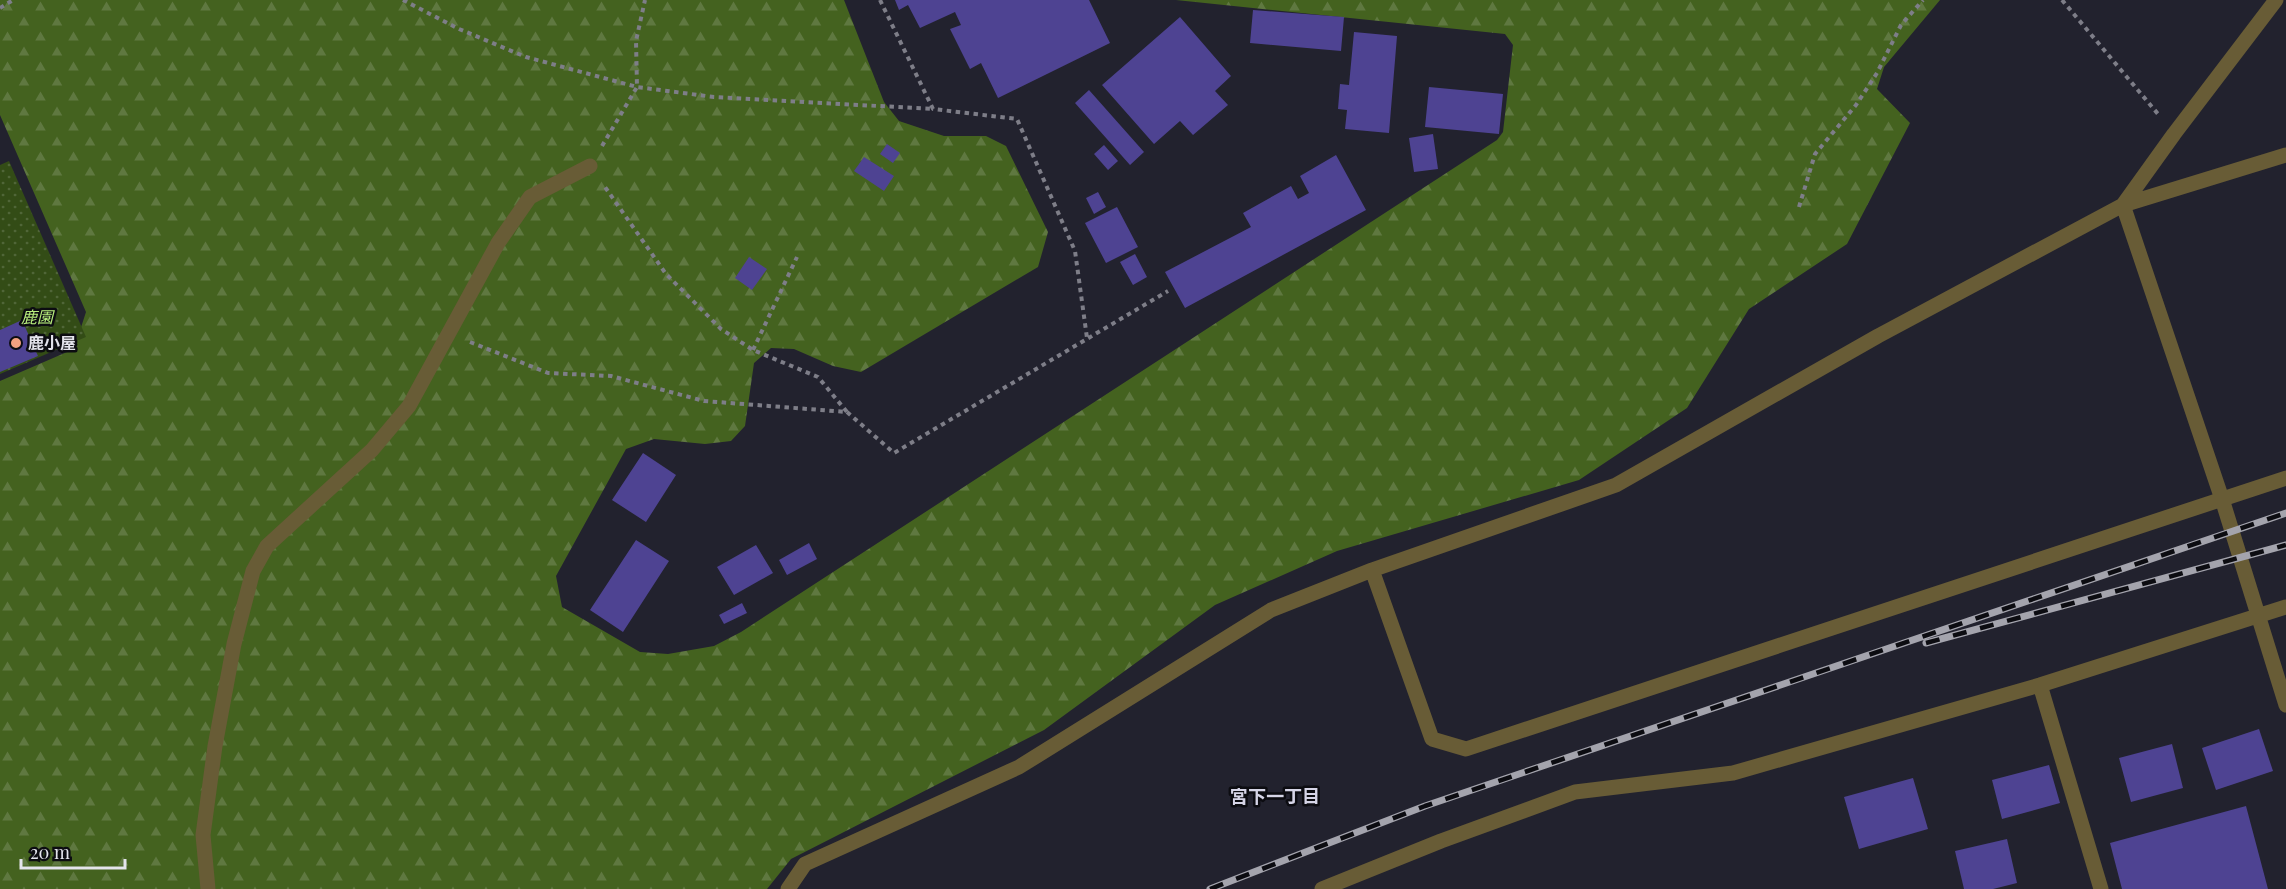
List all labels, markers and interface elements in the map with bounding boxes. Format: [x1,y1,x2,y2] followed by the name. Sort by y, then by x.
[21,306,55,327] park label: 鹿園
[28,332,76,353] place label: 鹿小屋
[9,336,23,350] marker: 鹿小屋
[1230,784,1320,808] district label: 宮下一丁目
[21,832,124,870] scale bar
[30,840,70,864] text: 20 m

